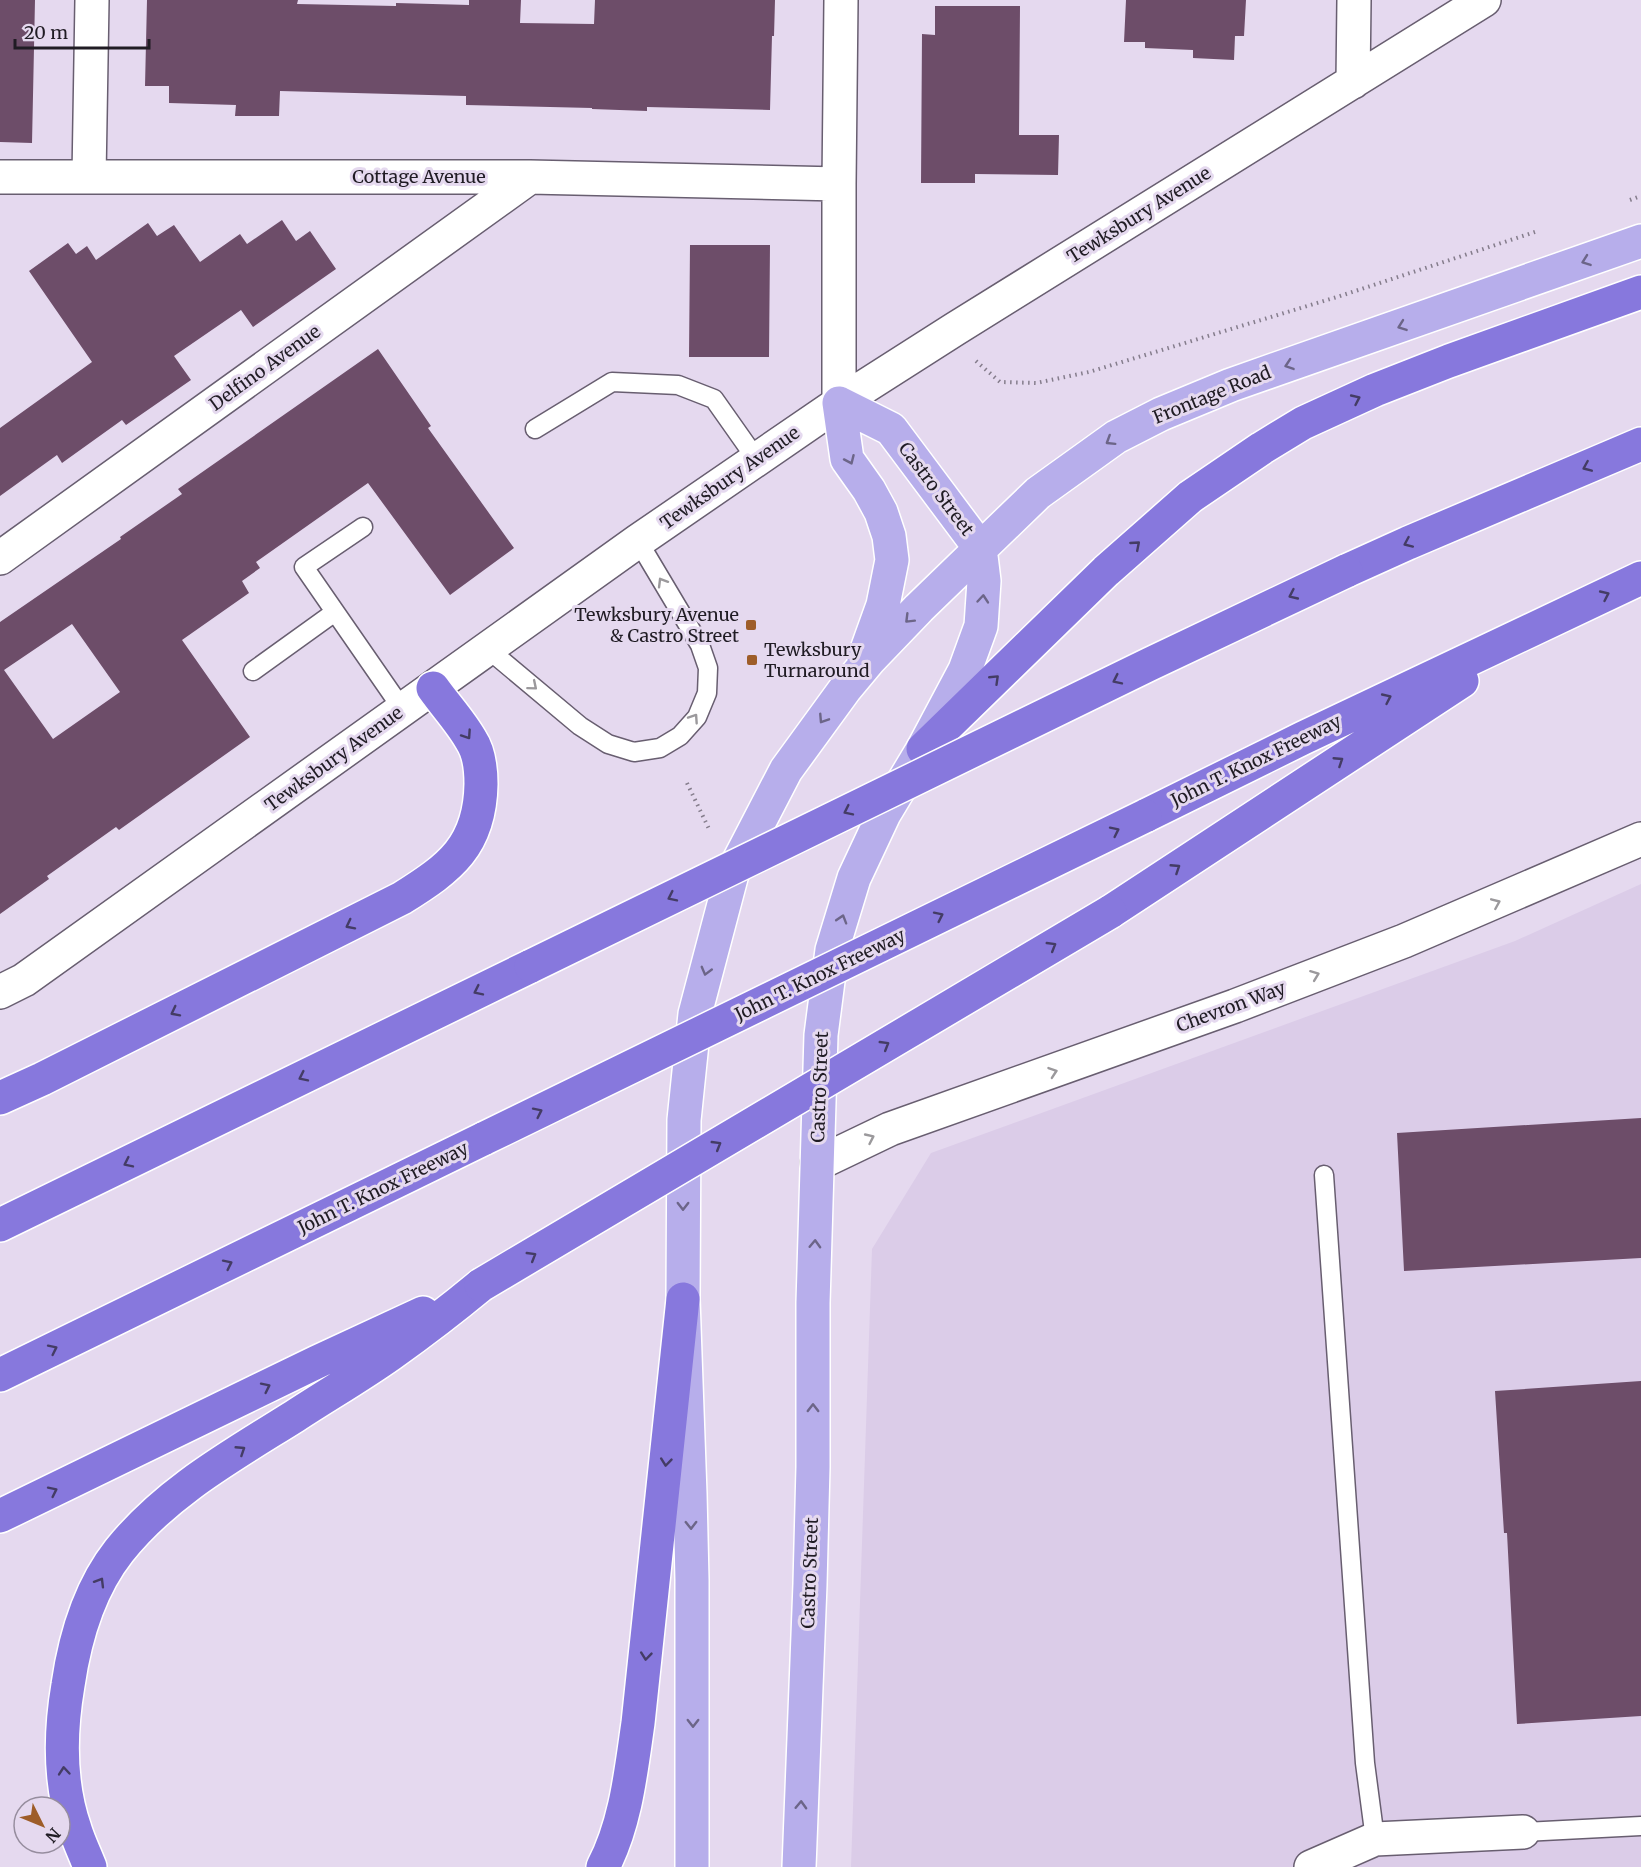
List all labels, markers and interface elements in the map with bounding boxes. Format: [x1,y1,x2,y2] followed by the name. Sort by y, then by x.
[15,12,148,50] scale bar
[24,21,68,44] text: 20 m
[1063,161,1215,268] street label: Tewksbury Avenue
[352,165,486,188] street label: Cottage Avenue
[1581,253,1592,266] one-way arrow
[1397,319,1408,332] one-way arrow
[205,320,325,416] street label: Delfino Avenue
[1284,358,1295,371] one-way arrow
[1149,360,1274,429] street label: Frontage Road
[1350,394,1361,406] one-way arrow
[656,421,804,534] street label: Tewksbury Avenue
[1106,434,1117,445] one-way arrow
[894,437,979,540] street label: Castro Street
[843,454,855,465] one-way arrow
[1582,460,1593,472] one-way arrow
[1403,536,1414,548] one-way arrow
[1129,541,1140,552] one-way arrow
[658,578,670,588] one-way arrow
[1289,588,1300,600] one-way arrow
[1598,590,1609,602] one-way arrow
[976,594,989,603] one-way arrow
[574,603,739,647] place label: Tewksbury Avenue & Castro Street
[905,612,916,622] one-way arrow
[744,618,758,632] marker: Tewksbury Avenue & Castro Street
[764,638,870,682] place label: Tewksbury Turnaround
[745,653,759,667] marker: Tewksbury Turnaround
[1113,672,1124,684] one-way arrow
[989,675,999,686] one-way arrow
[526,679,537,690] one-way arrow
[1380,694,1391,706] one-way arrow
[260,701,407,816] street label: Tewksbury Avenue
[1166,709,1345,812] street label: John T. Knox Freeway
[819,712,830,723] one-way arrow
[687,714,698,725] one-way arrow
[460,729,471,740] one-way arrow
[1333,757,1343,769] one-way arrow
[843,804,854,816] one-way arrow
[1108,826,1119,838] one-way arrow
[1169,864,1180,875] one-way arrow
[668,889,679,901] one-way arrow
[1489,898,1500,910] one-way arrow
[933,912,944,924] one-way arrow
[834,914,847,925] one-way arrow
[345,917,356,929] one-way arrow
[730,923,909,1026] street label: John T. Knox Freeway
[1046,941,1056,953] one-way arrow
[701,965,713,976] one-way arrow
[1309,970,1320,983] one-way arrow
[1173,976,1289,1037] street label: Chevron Way
[474,984,485,996] one-way arrow
[171,1005,182,1016] one-way arrow
[806,1031,833,1143] street label: Castro Street
[879,1041,889,1053] one-way arrow
[1047,1066,1058,1079] one-way arrow
[299,1070,309,1081] one-way arrow
[531,1108,542,1120] one-way arrow
[863,1134,874,1146] one-way arrow
[293,1136,472,1239] street label: John T. Knox Freeway
[711,1141,721,1152] one-way arrow
[123,1155,134,1167] one-way arrow
[677,1201,689,1210] one-way arrow
[808,1240,821,1249] one-way arrow
[526,1251,536,1263] one-way arrow
[221,1259,232,1271] one-way arrow
[46,1345,57,1356] one-way arrow
[259,1383,270,1394] one-way arrow
[807,1404,819,1413] one-way arrow
[234,1447,245,1458] one-way arrow
[660,1457,673,1466] one-way arrow
[46,1486,57,1498] one-way arrow
[796,1517,823,1629] street label: Castro Street
[685,1521,697,1530] one-way arrow
[92,1578,104,1588] one-way arrow
[640,1651,653,1660] one-way arrow
[687,1718,699,1727] one-way arrow
[58,1766,71,1775] one-way arrow
[12,1795,72,1855] north arrow
[795,1801,808,1810] one-way arrow
[41,1824,65,1847] text: N

